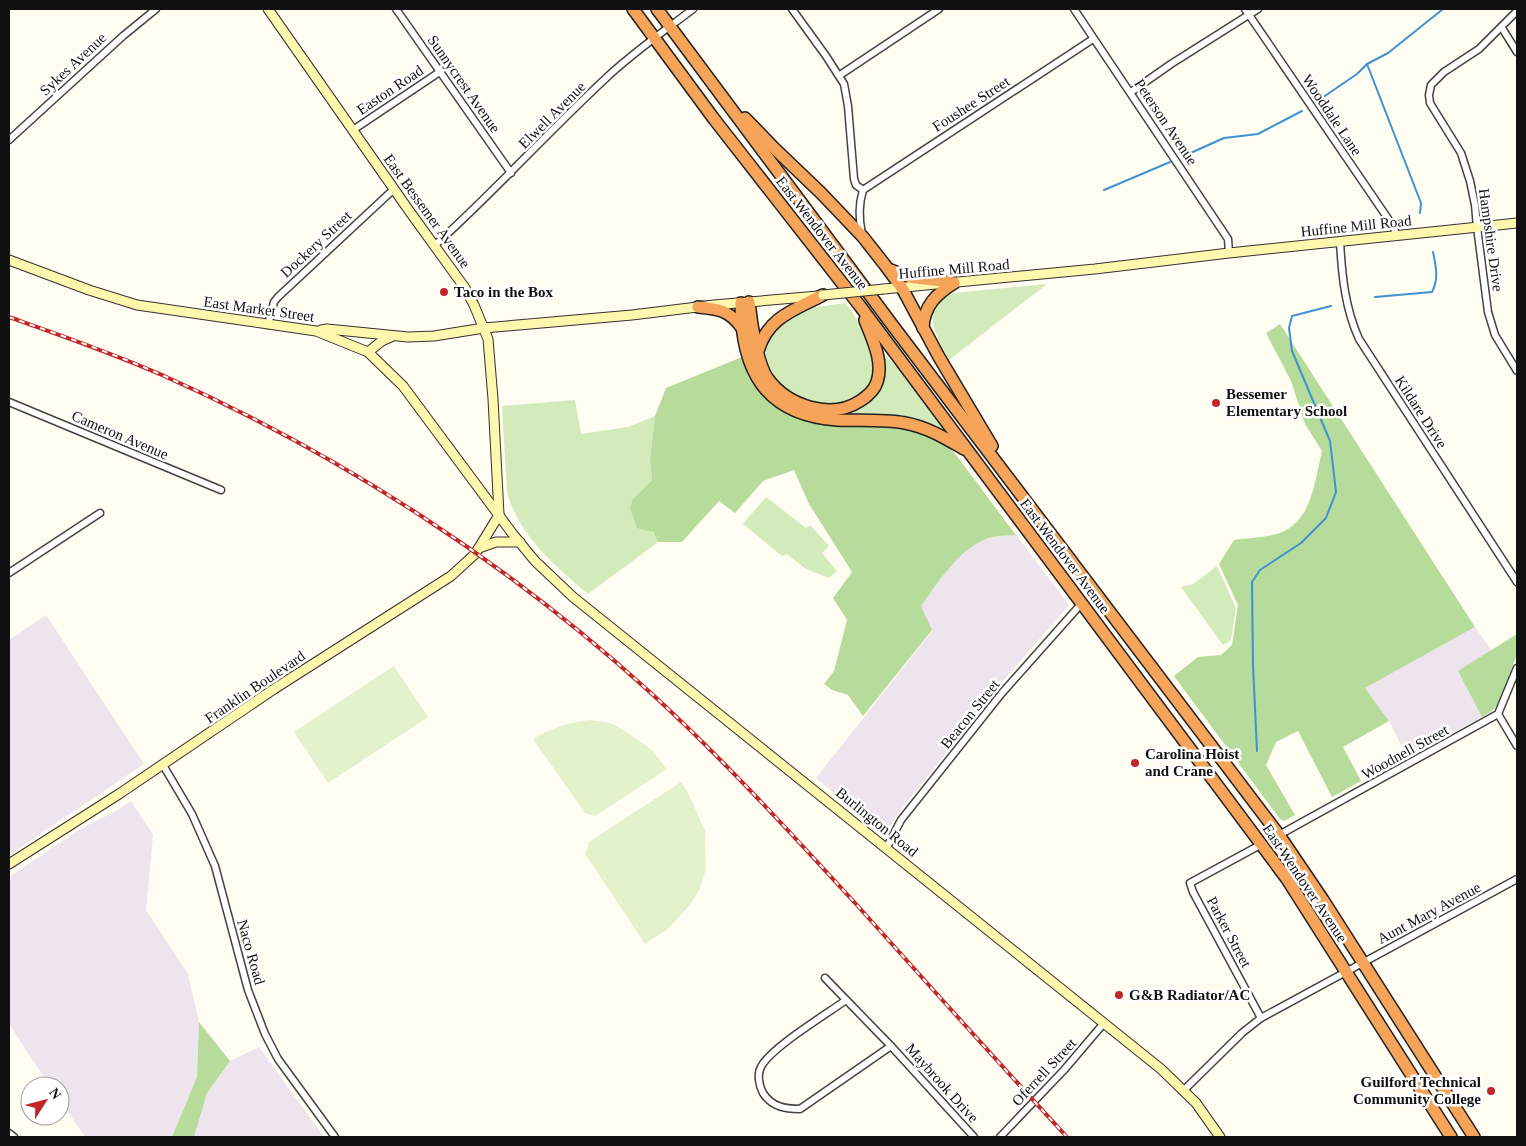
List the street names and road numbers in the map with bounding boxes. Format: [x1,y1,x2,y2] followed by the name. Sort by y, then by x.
[37,29,110,99] street label: Sykes Avenue
[424,32,504,136] street label: Sunnycrest Avenue
[354,62,426,118] street label: Easton Road
[1299,71,1365,159] street label: Wooddale Lane
[929,73,1013,135] street label: Foushee Street
[1131,76,1201,168] street label: Peterson Avenue
[515,78,589,152] street label: Elwell Avenue
[380,151,474,271] street label: East Bessemer Avenue
[773,173,871,293] street label: East Wendover Avenue
[1476,188,1506,293] street label: Hampshire Drive
[277,207,355,281] street label: Dockery Street
[1300,212,1413,240] street label: Huffine Mill Road
[898,256,1011,282] street label: Huffine Mill Road
[203,293,316,325] street label: East Market Street
[1392,373,1450,451] street label: Kildare Drive
[69,407,171,463] street label: Cameron Avenue
[1017,496,1113,617] street label: East Wendover Avenue
[202,647,308,726] street label: Franklin Boulevard
[937,676,1003,752] street label: Beacon Street
[1359,721,1452,782] street label: Woodnell Street
[833,784,921,860] street label: Burlington Road
[1259,821,1351,945] street label: East Wendover Avenue
[1375,879,1484,947] street label: Aunt Mary Avenue
[1204,894,1255,971] street label: Parker Street
[234,918,268,987] street label: Naco Road
[1009,1034,1080,1109] street label: Oferrell Street
[902,1040,982,1126] street label: Maybrook Drive

